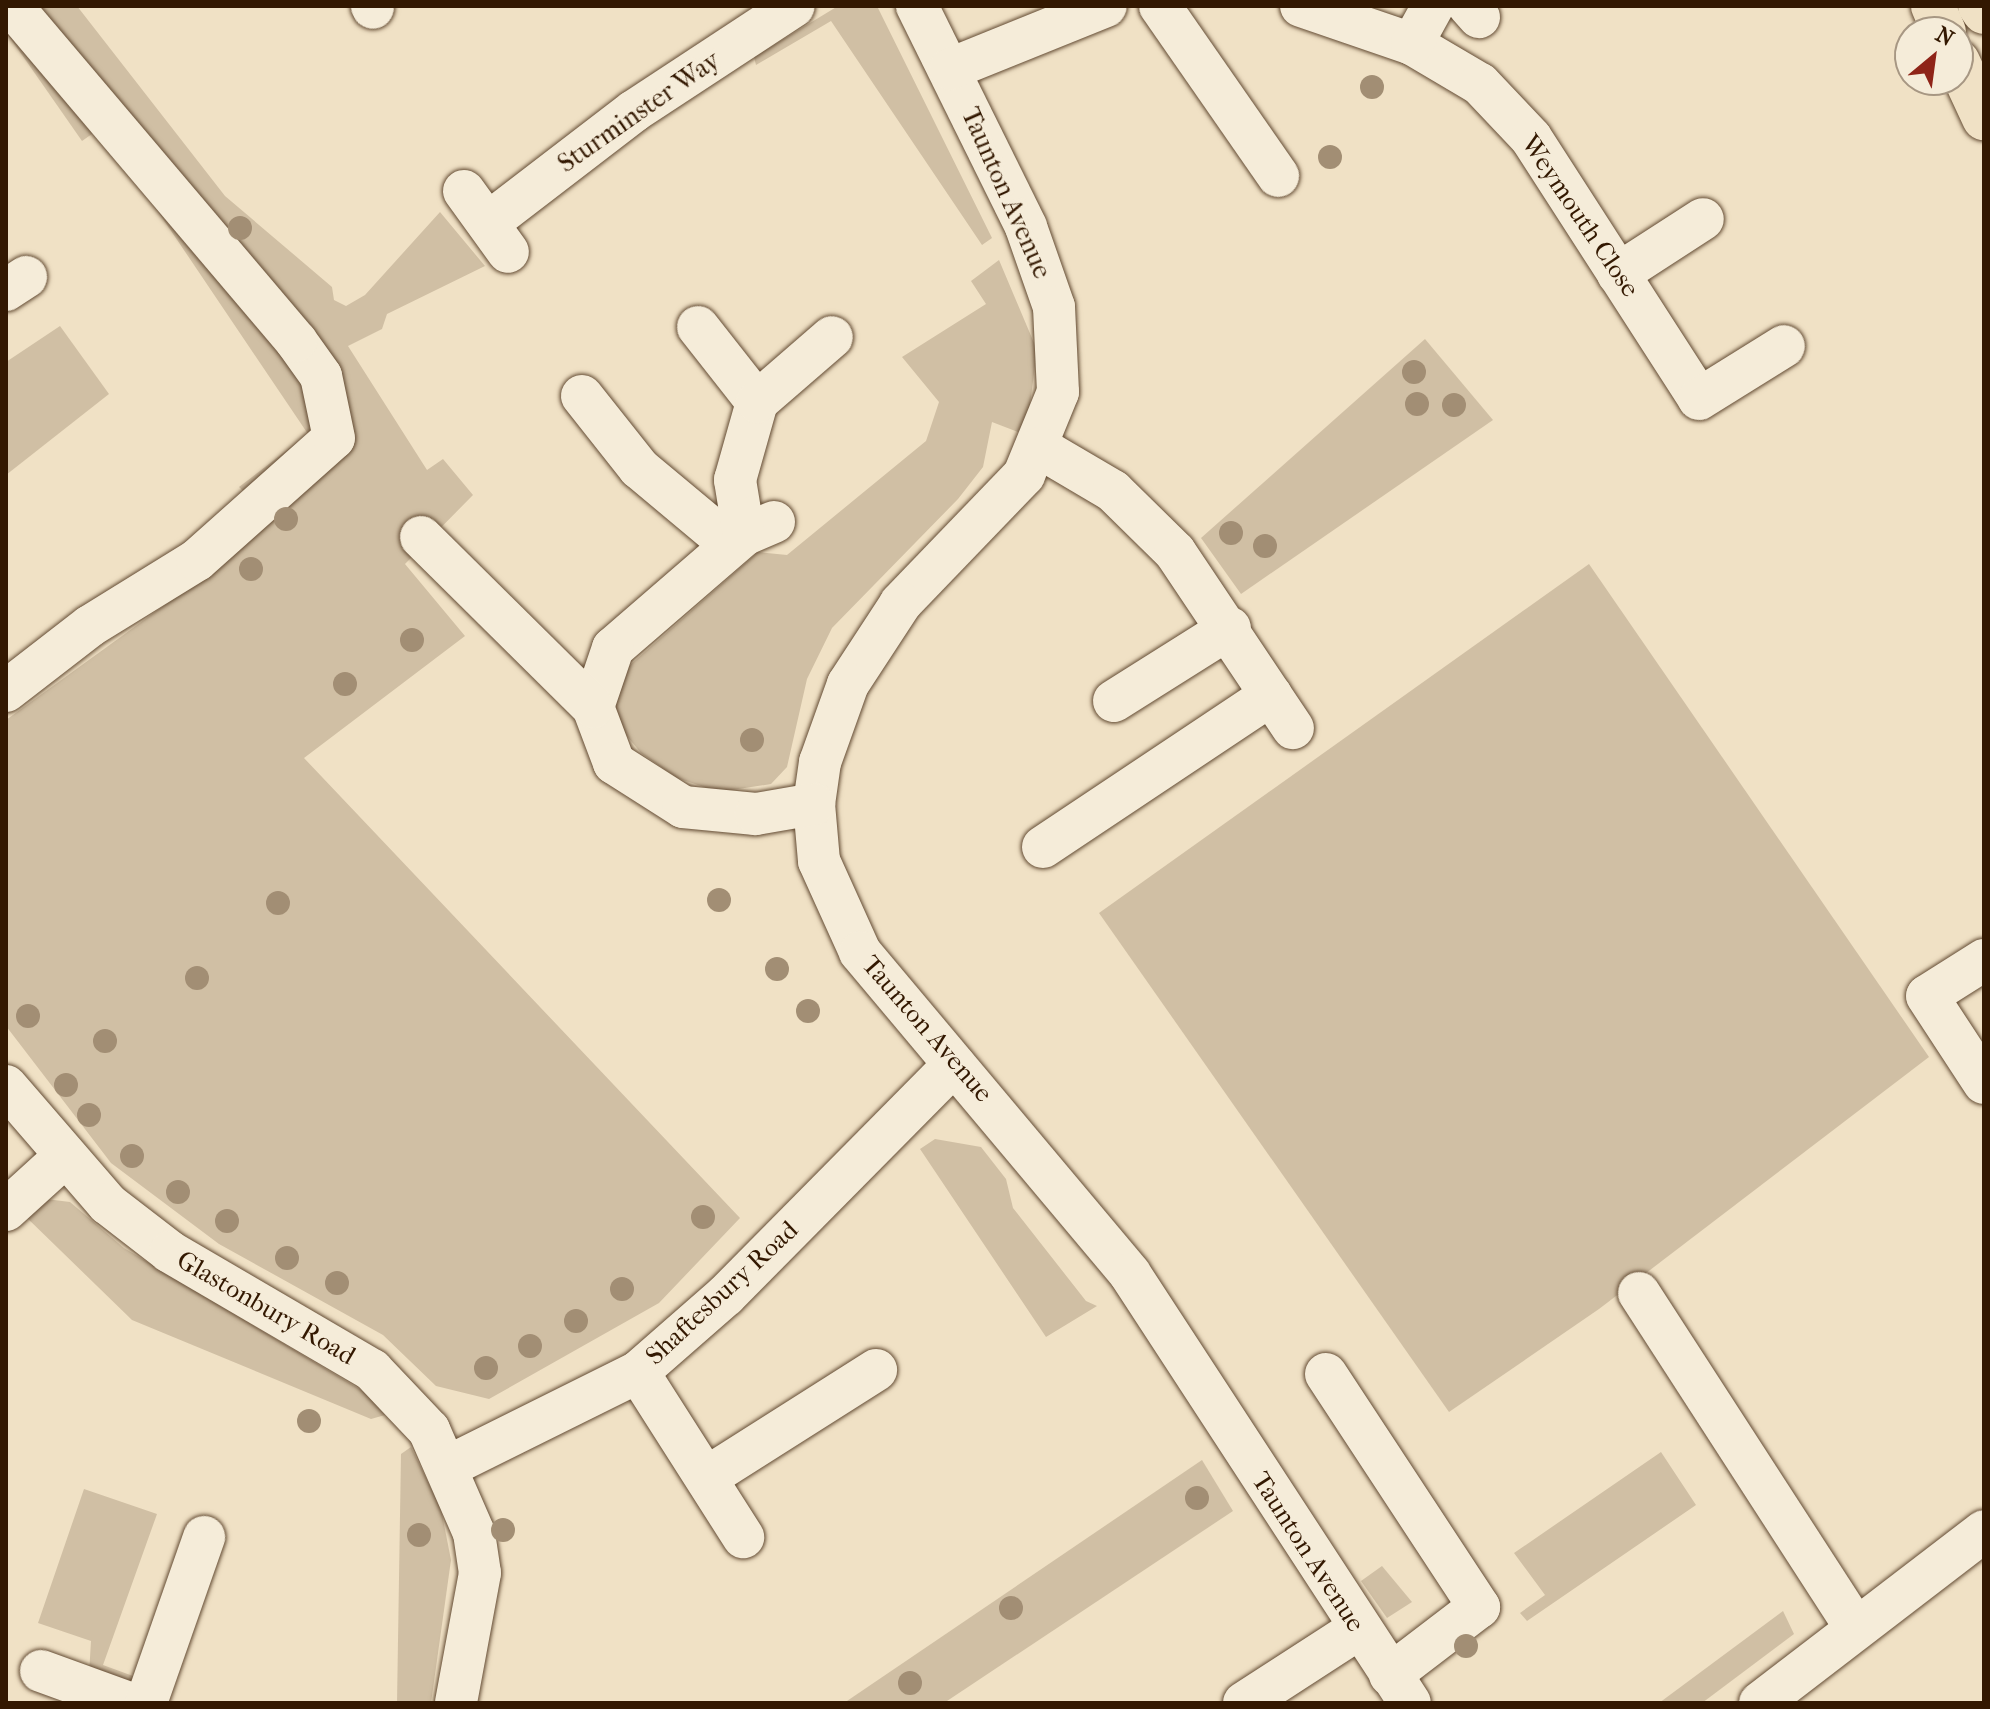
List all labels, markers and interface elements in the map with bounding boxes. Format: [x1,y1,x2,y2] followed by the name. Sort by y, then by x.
[1894,16,1974,96] north arrow
[1931,21,1958,52] text: N
[552,45,726,179] street label: Sturminster Way
[954,103,1058,283] street label: Taunton Avenue
[1514,129,1646,303] street label: Weymouth Close
[855,949,999,1109] street label: Taunton Avenue
[639,1214,805,1372] street label: Shaftesbury Road
[171,1244,361,1372] street label: Glastonbury Road
[1245,1466,1371,1638] street label: Taunton Avenue

